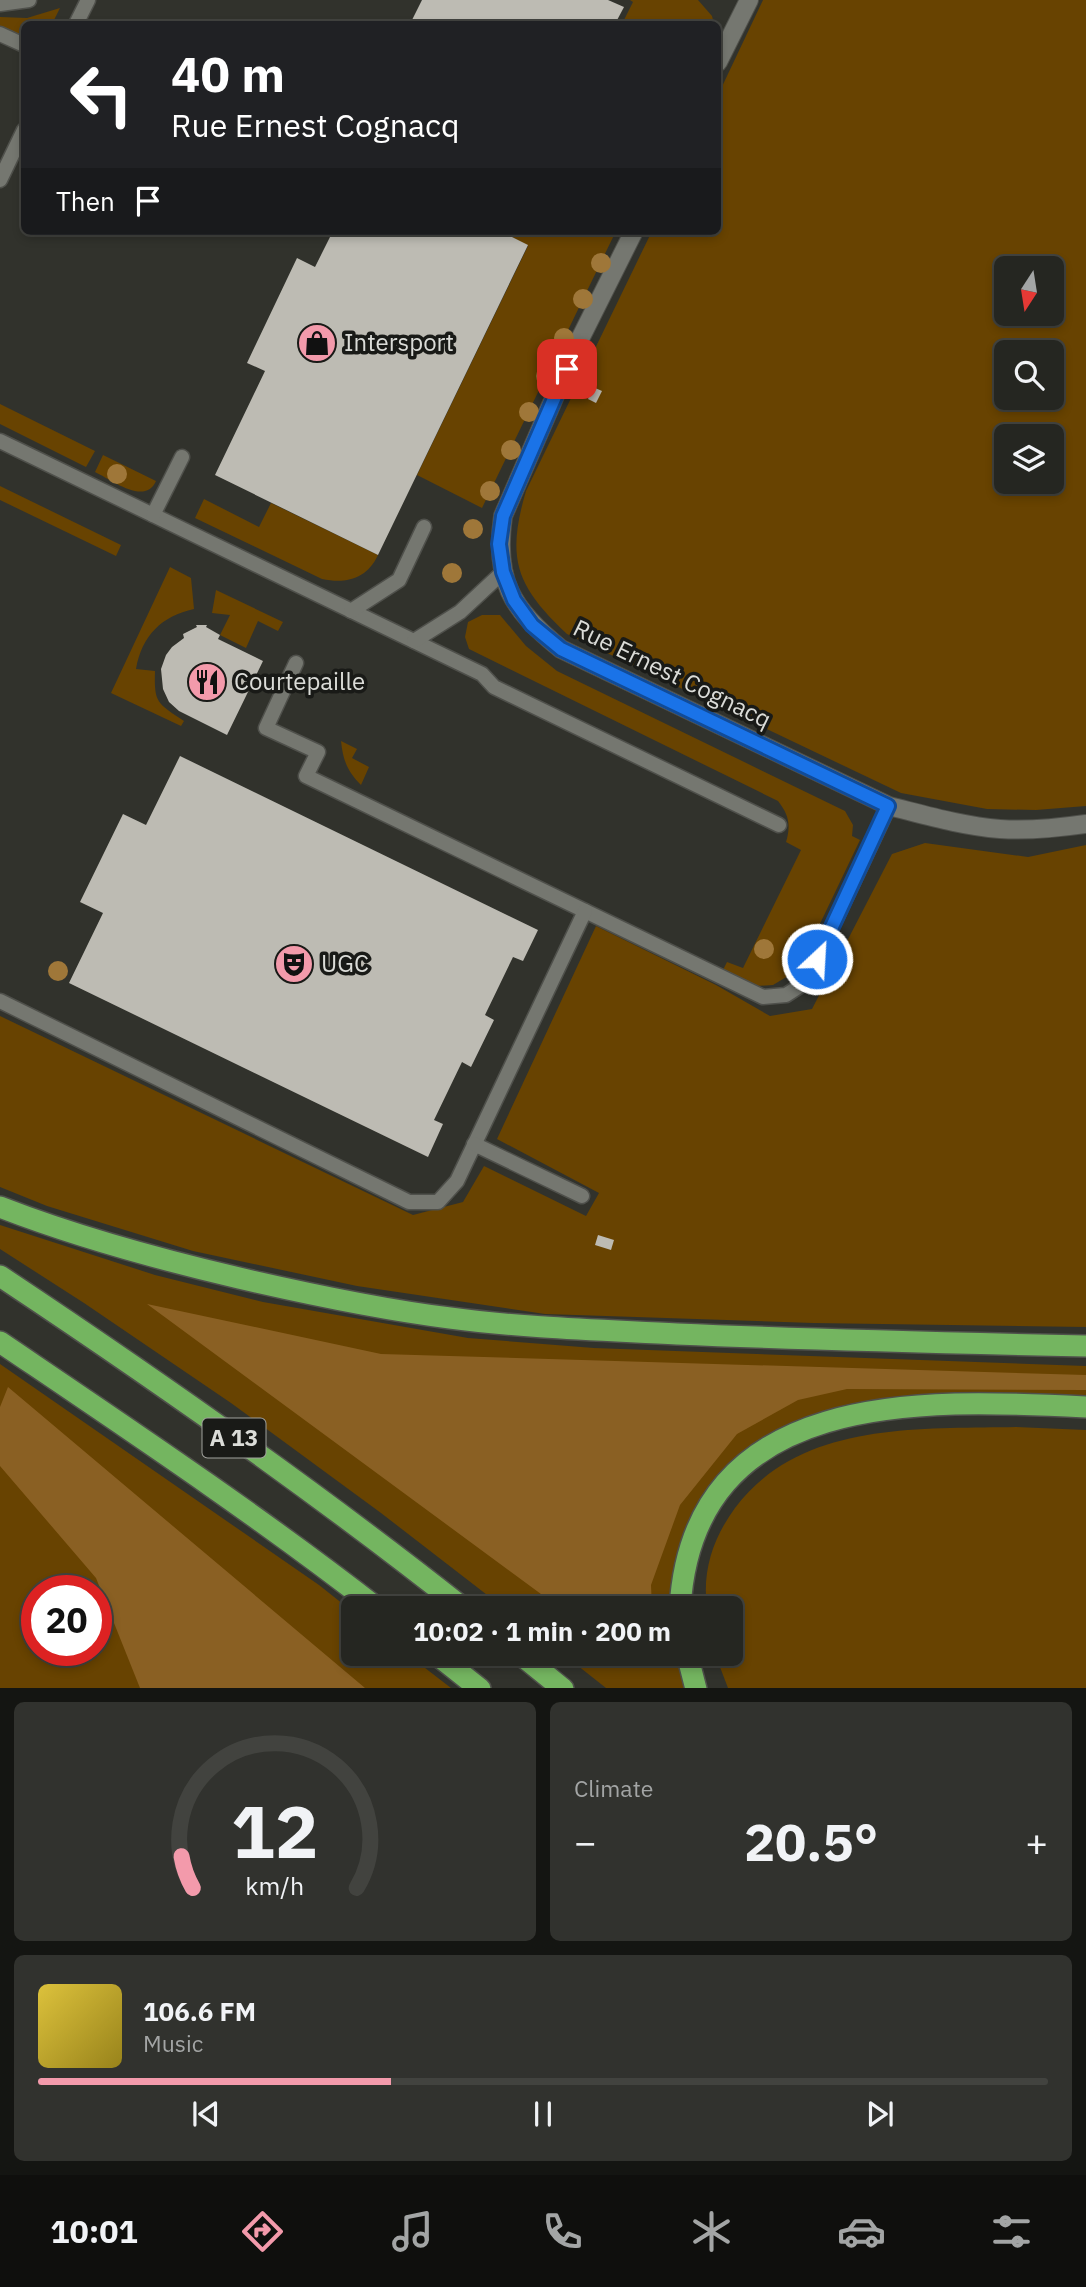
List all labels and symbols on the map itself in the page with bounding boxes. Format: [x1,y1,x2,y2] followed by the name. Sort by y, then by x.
[994,256,1064,326] north arrow
[296,322,338,364] shop icon: Intersport
[344,326,454,358] place label: Intersport
[537,339,597,399] pin
[568,611,777,735] street label: Rue Ernest Cognacq
[186,661,228,703] restaurant icon: Courtepaille
[234,665,365,697] place label: Courtepaille
[780,922,854,996] position arrow
[273,943,315,985] theatre icon: UGC
[321,947,369,979] place label: UGC
[202,1418,266,1457] road number: A 13
[21,1575,112,1666] speed limit sign: 20

